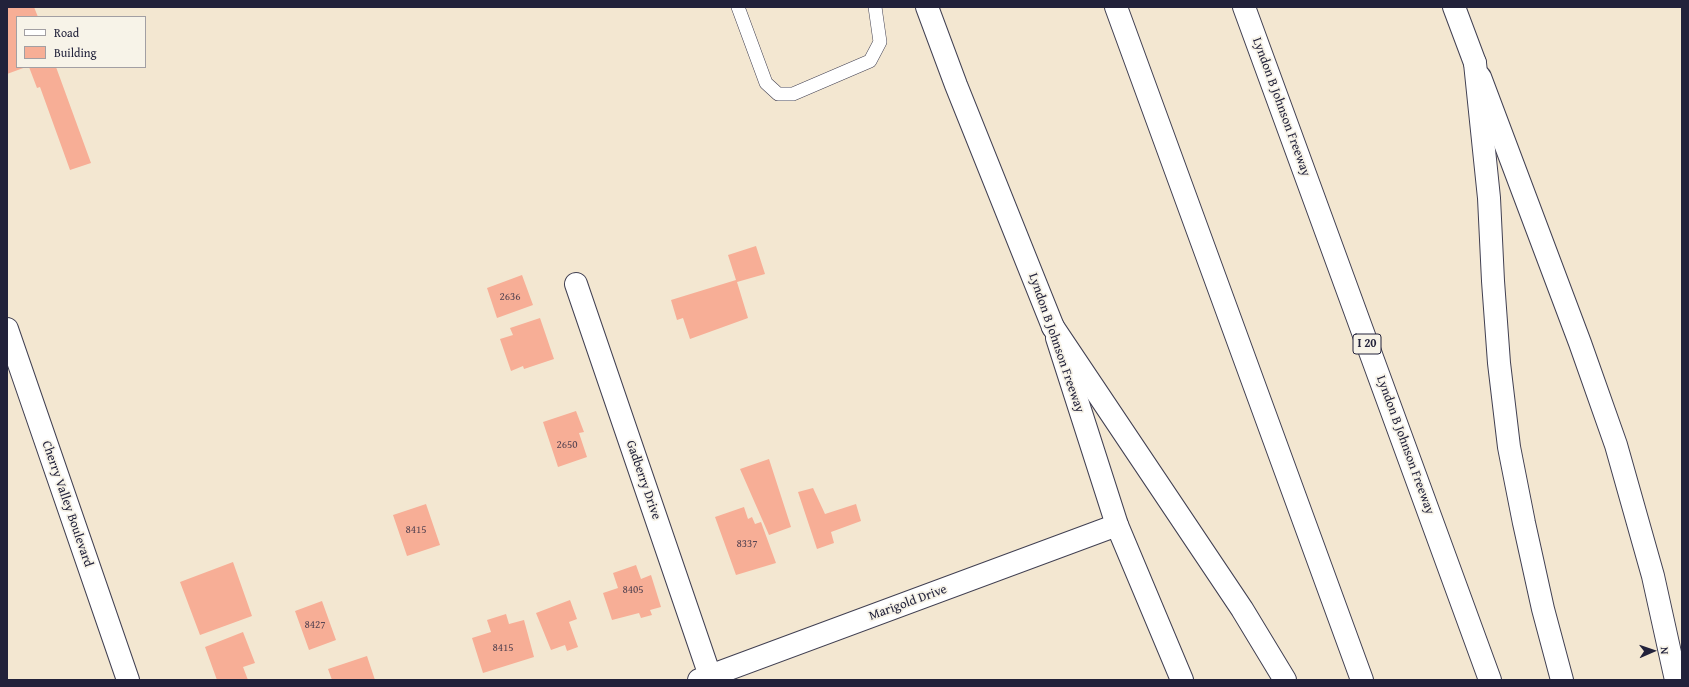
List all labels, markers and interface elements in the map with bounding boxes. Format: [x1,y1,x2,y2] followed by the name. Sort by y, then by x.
[16,16,146,68] legend
[54,24,79,41] text: Road
[1249,35,1313,179] street label: Lyndon B Johnson Freeway
[54,44,97,61] text: Building
[1025,271,1087,415] street label: Lyndon B Johnson Freeway
[499,290,521,304] house number: 2636
[1353,334,1381,354] road number: I 20
[1373,373,1437,517] street label: Lyndon B Johnson Freeway
[556,438,578,452] house number: 2650
[622,438,664,522] street label: Gadberry Drive
[38,439,96,569] street label: Cherry Valley Boulevard
[405,523,427,537] house number: 8415
[736,537,758,551] house number: 8337
[867,582,949,624] street label: Marigold Drive
[622,583,644,597] house number: 8405
[304,618,326,632] house number: 8427
[1633,631,1673,671] north arrow
[492,641,514,655] house number: 8415
[1657,647,1673,655] text: N

